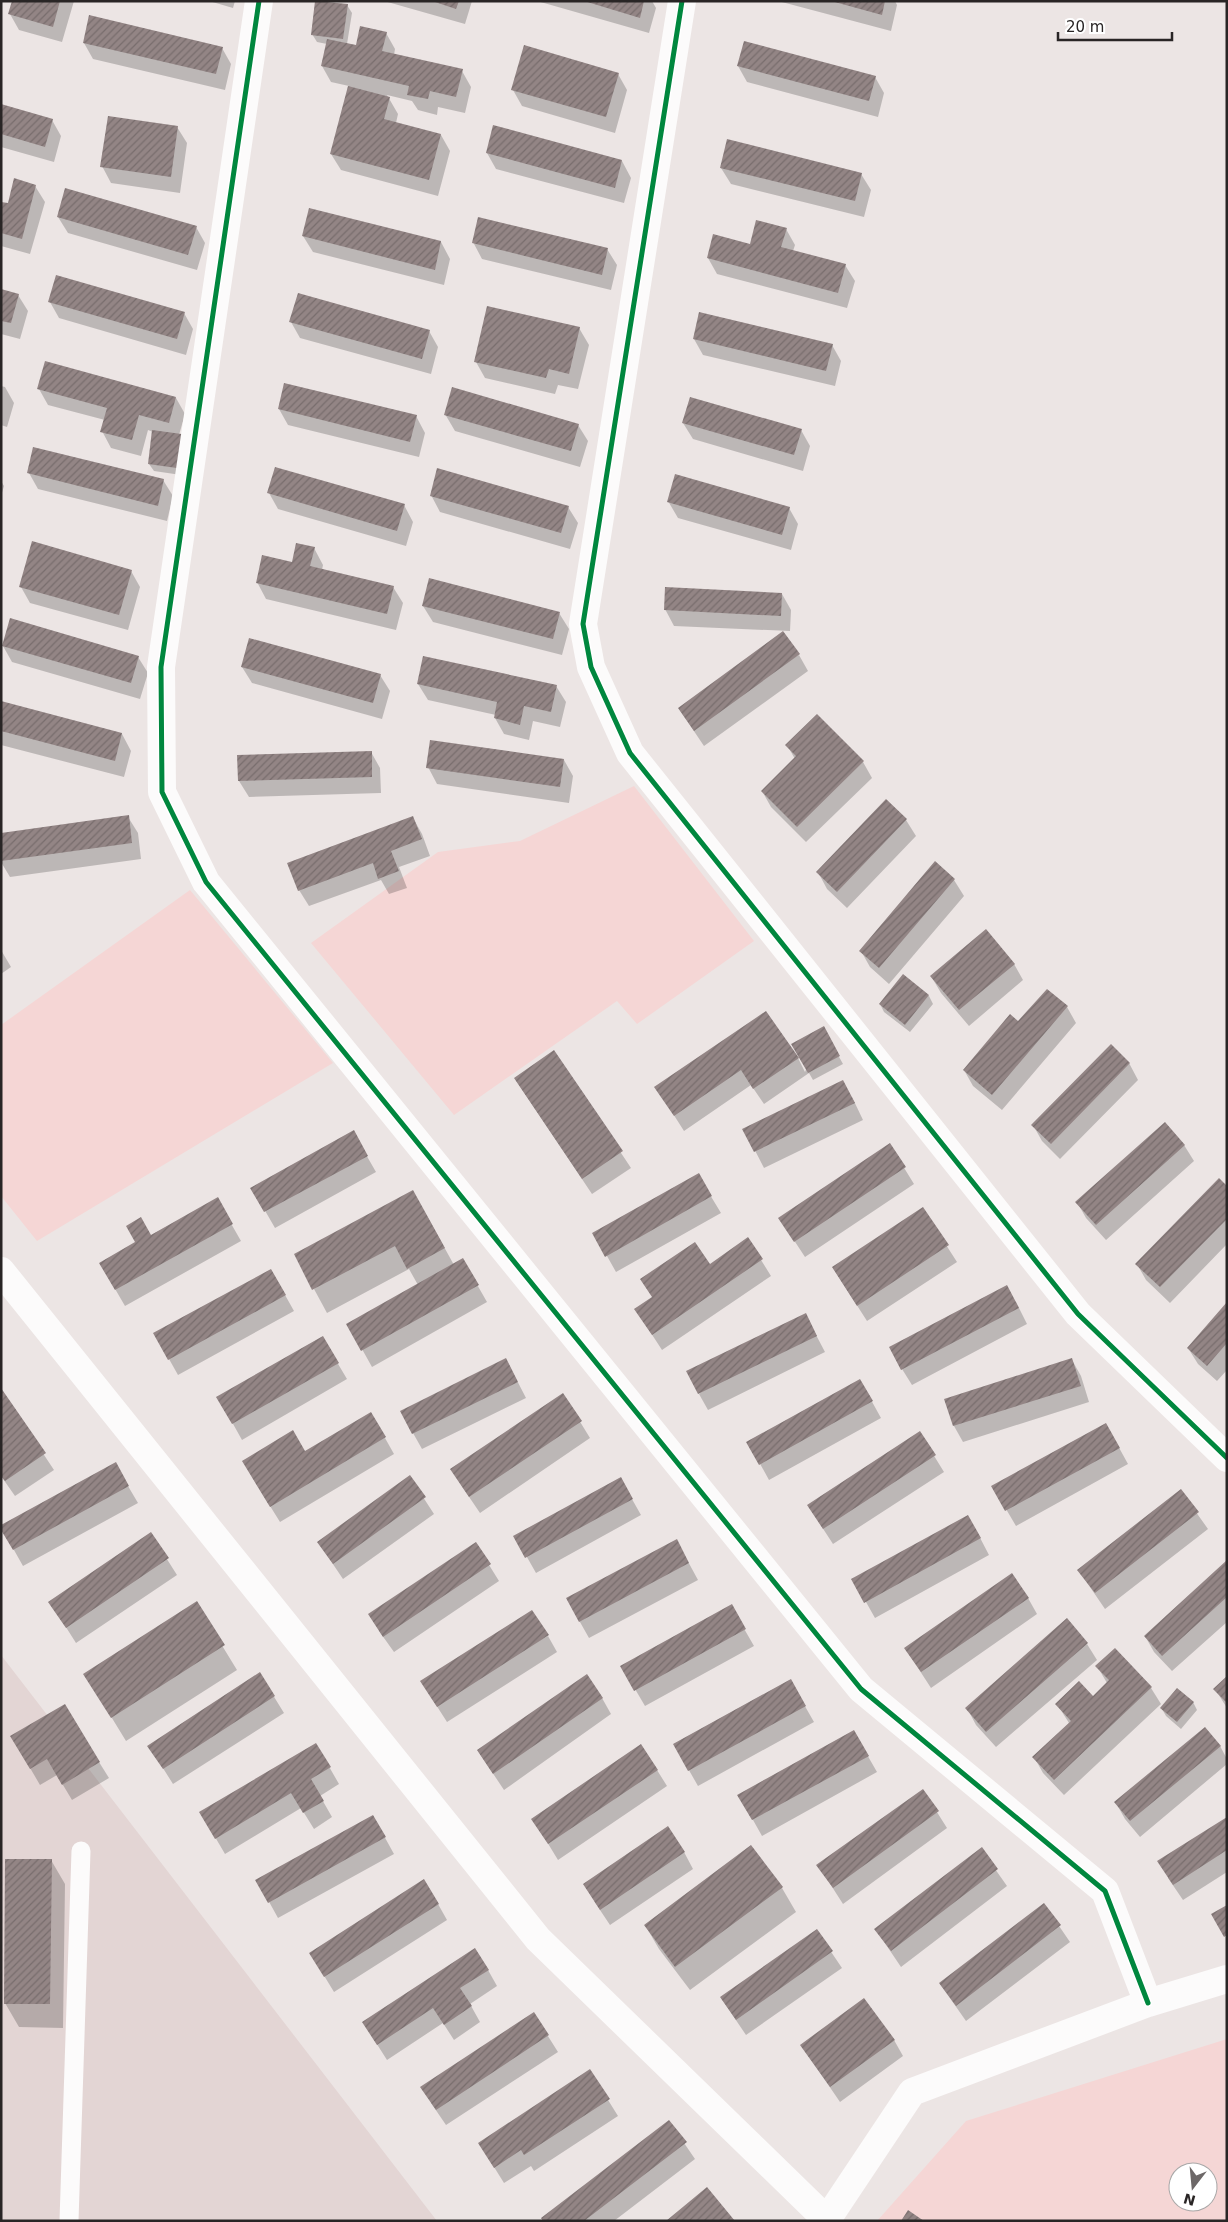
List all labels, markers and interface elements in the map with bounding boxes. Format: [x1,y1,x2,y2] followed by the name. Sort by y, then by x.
[1058,10,1172,42] scale bar
[1066,18,1104,36] text: 20 m
[1168,2162,1218,2212] north arrow
[1182,2190,1197,2209] text: N

